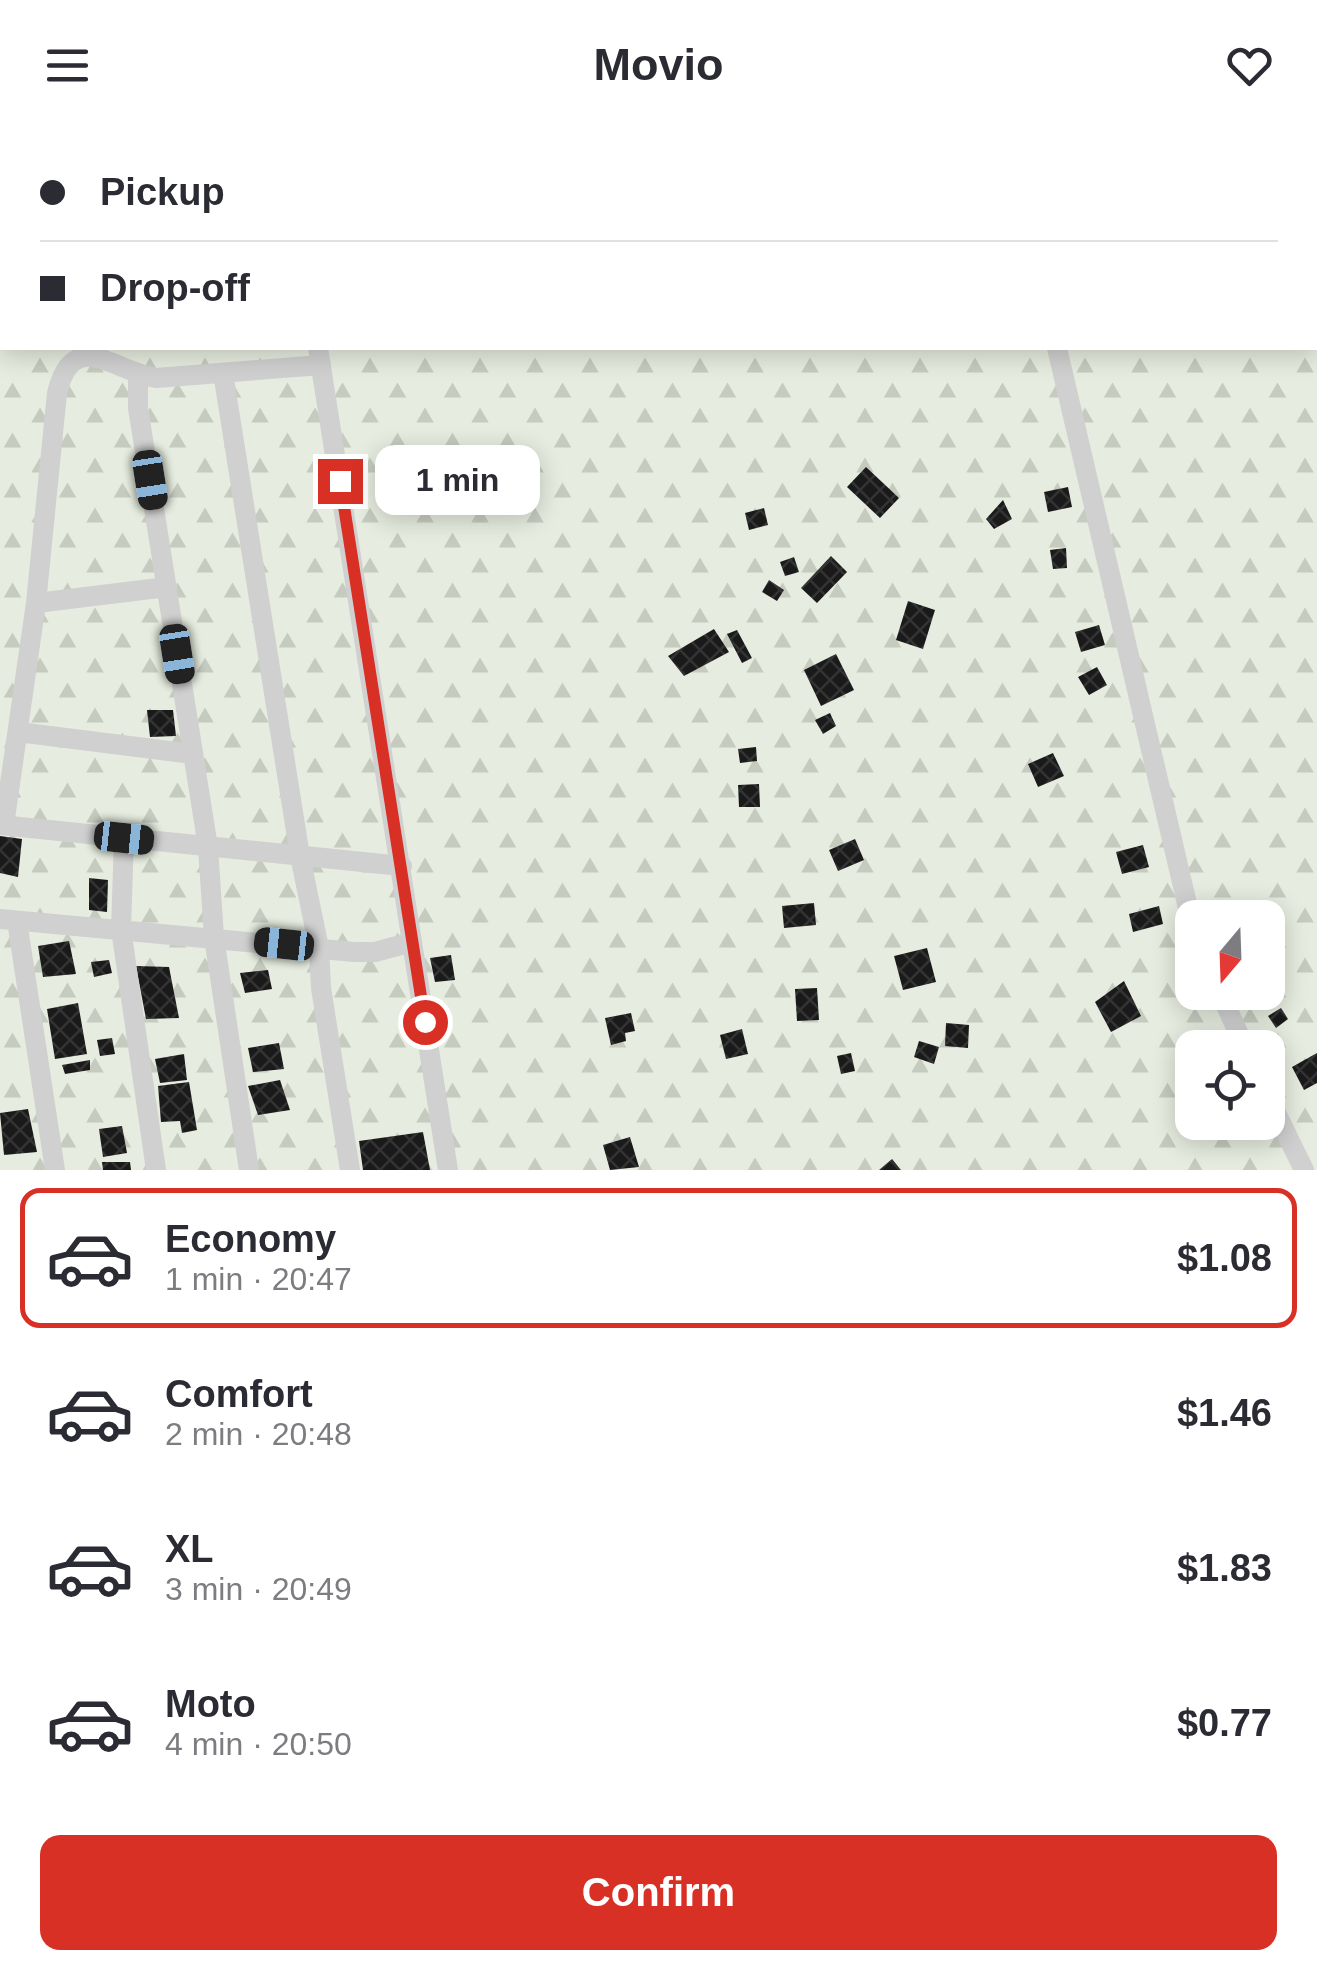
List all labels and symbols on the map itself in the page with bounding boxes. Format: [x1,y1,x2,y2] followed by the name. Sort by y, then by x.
[375,446,540,516] callout: 1 min
[130,448,170,512] car
[318,459,363,504] route end
[157,622,197,686] car
[93,820,155,856] car
[1175,900,1285,1010] north arrow
[253,926,315,962] car
[403,1000,448,1045] route start

